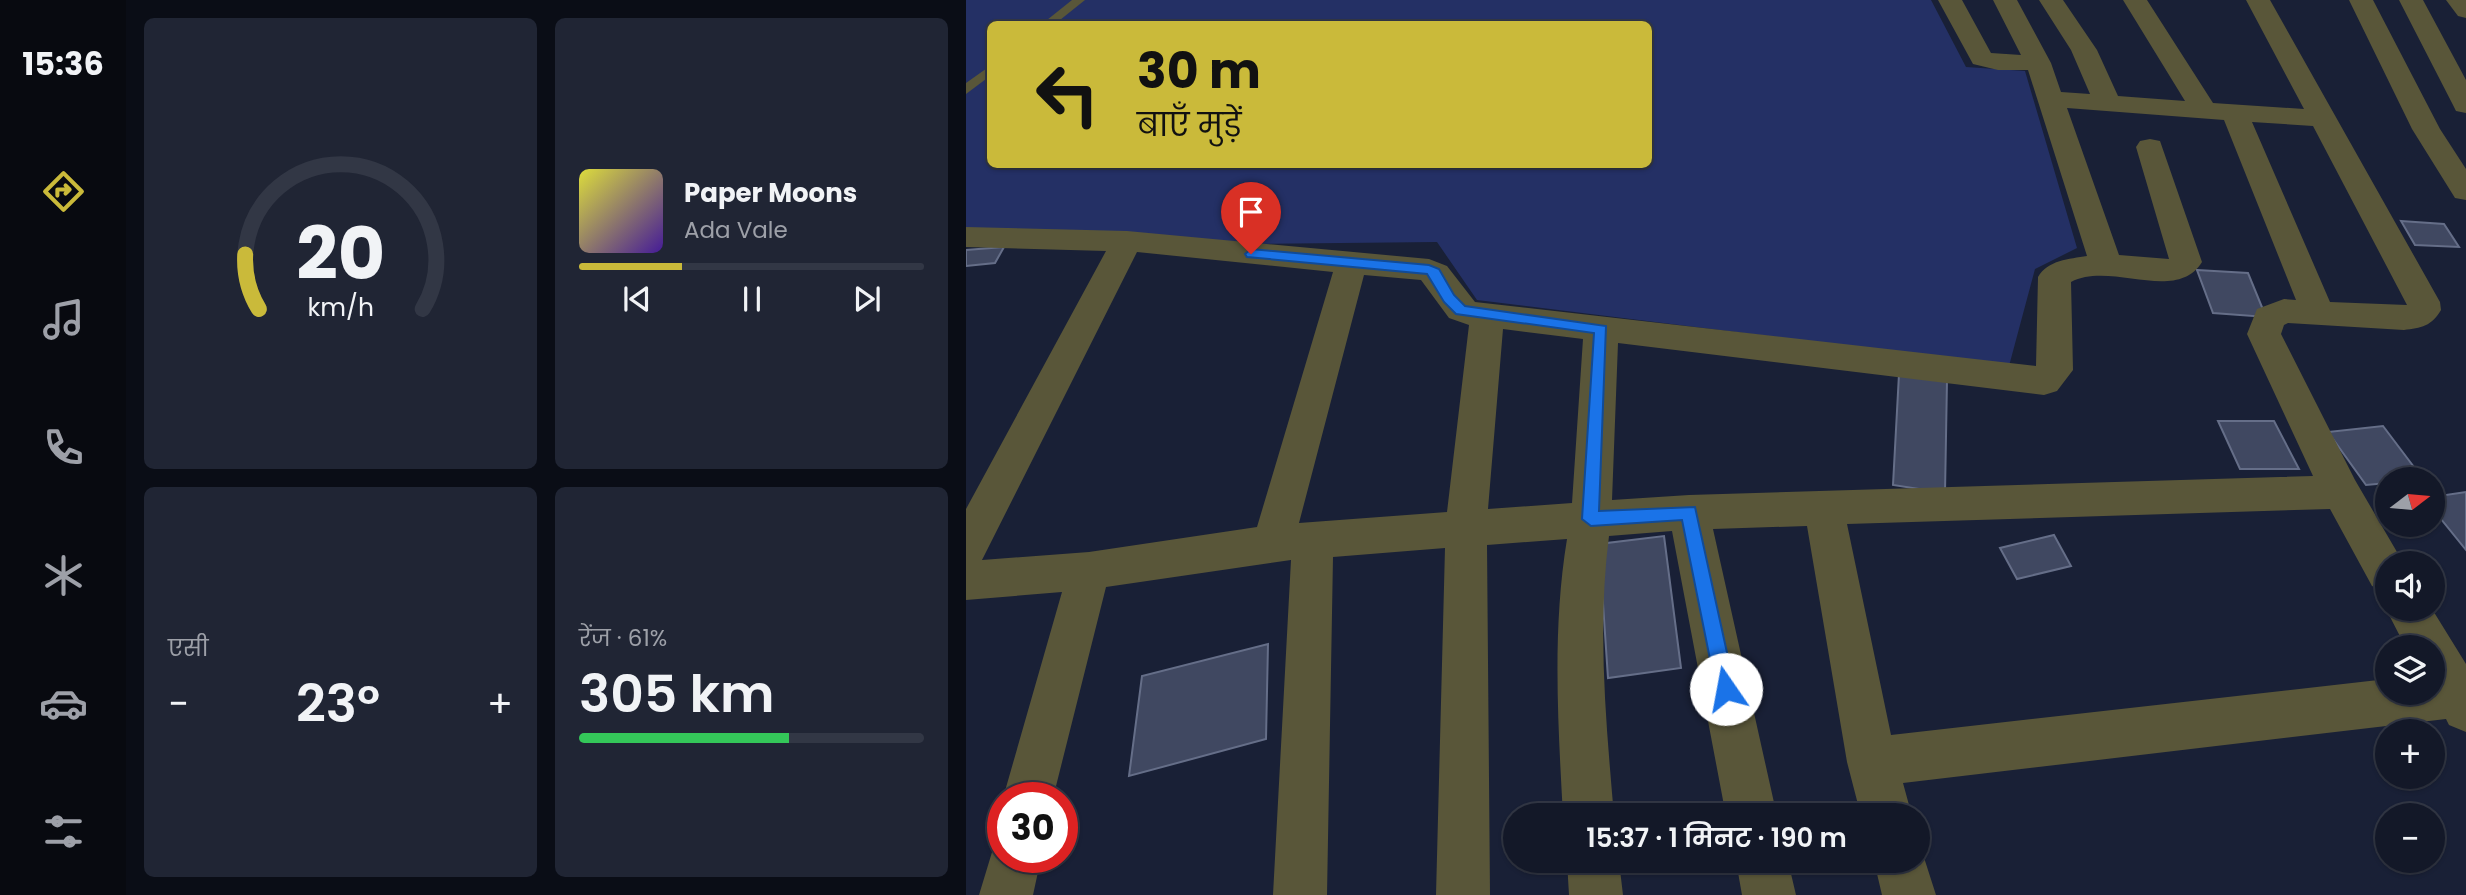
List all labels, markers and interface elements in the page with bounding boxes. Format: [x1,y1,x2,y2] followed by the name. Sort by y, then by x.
[1137,37,1261,105] text: 30 m
[22,41,104,86] text: 15:36
[1022,49,1113,140] icon: left
[1137,102,1241,147] text: बाएँ मुड़ें
[39,167,88,216] icon: directions
[684,175,857,211] text: Paper Moons
[1221,182,1281,254] pin
[1232,193,1270,231] icon: arrive
[296,204,385,305] text: 20
[684,214,788,246] text: Ada Vale
[618,280,656,318] icon: previous
[733,280,771,318] icon: pause
[848,280,886,318] icon: next
[307,290,374,325] text: km/h
[39,295,88,344] icon: music
[39,423,88,472] icon: phone
[2375,467,2445,537] north arrow
[2375,467,2445,873] map controls
[39,551,88,600] icon: climate
[2375,551,2445,621] button: sound
[579,622,667,654] text: रेंज · 61%
[168,632,209,664] text: एसी
[2375,635,2445,705] button: layers
[1689,652,1763,726] position arrow
[579,657,774,730] text: 305 km
[296,667,380,740] text: 23°
[168,677,189,730] text: −
[487,677,513,730] text: +
[39,679,88,728] icon: car
[2375,719,2445,789] button: +
[987,782,1078,873] speed limit sign: 30
[2375,803,2445,873] button: −
[39,807,88,856] icon: filters
[1586,820,1847,856] text: 15:37 · 1 मिनट · 190 m

